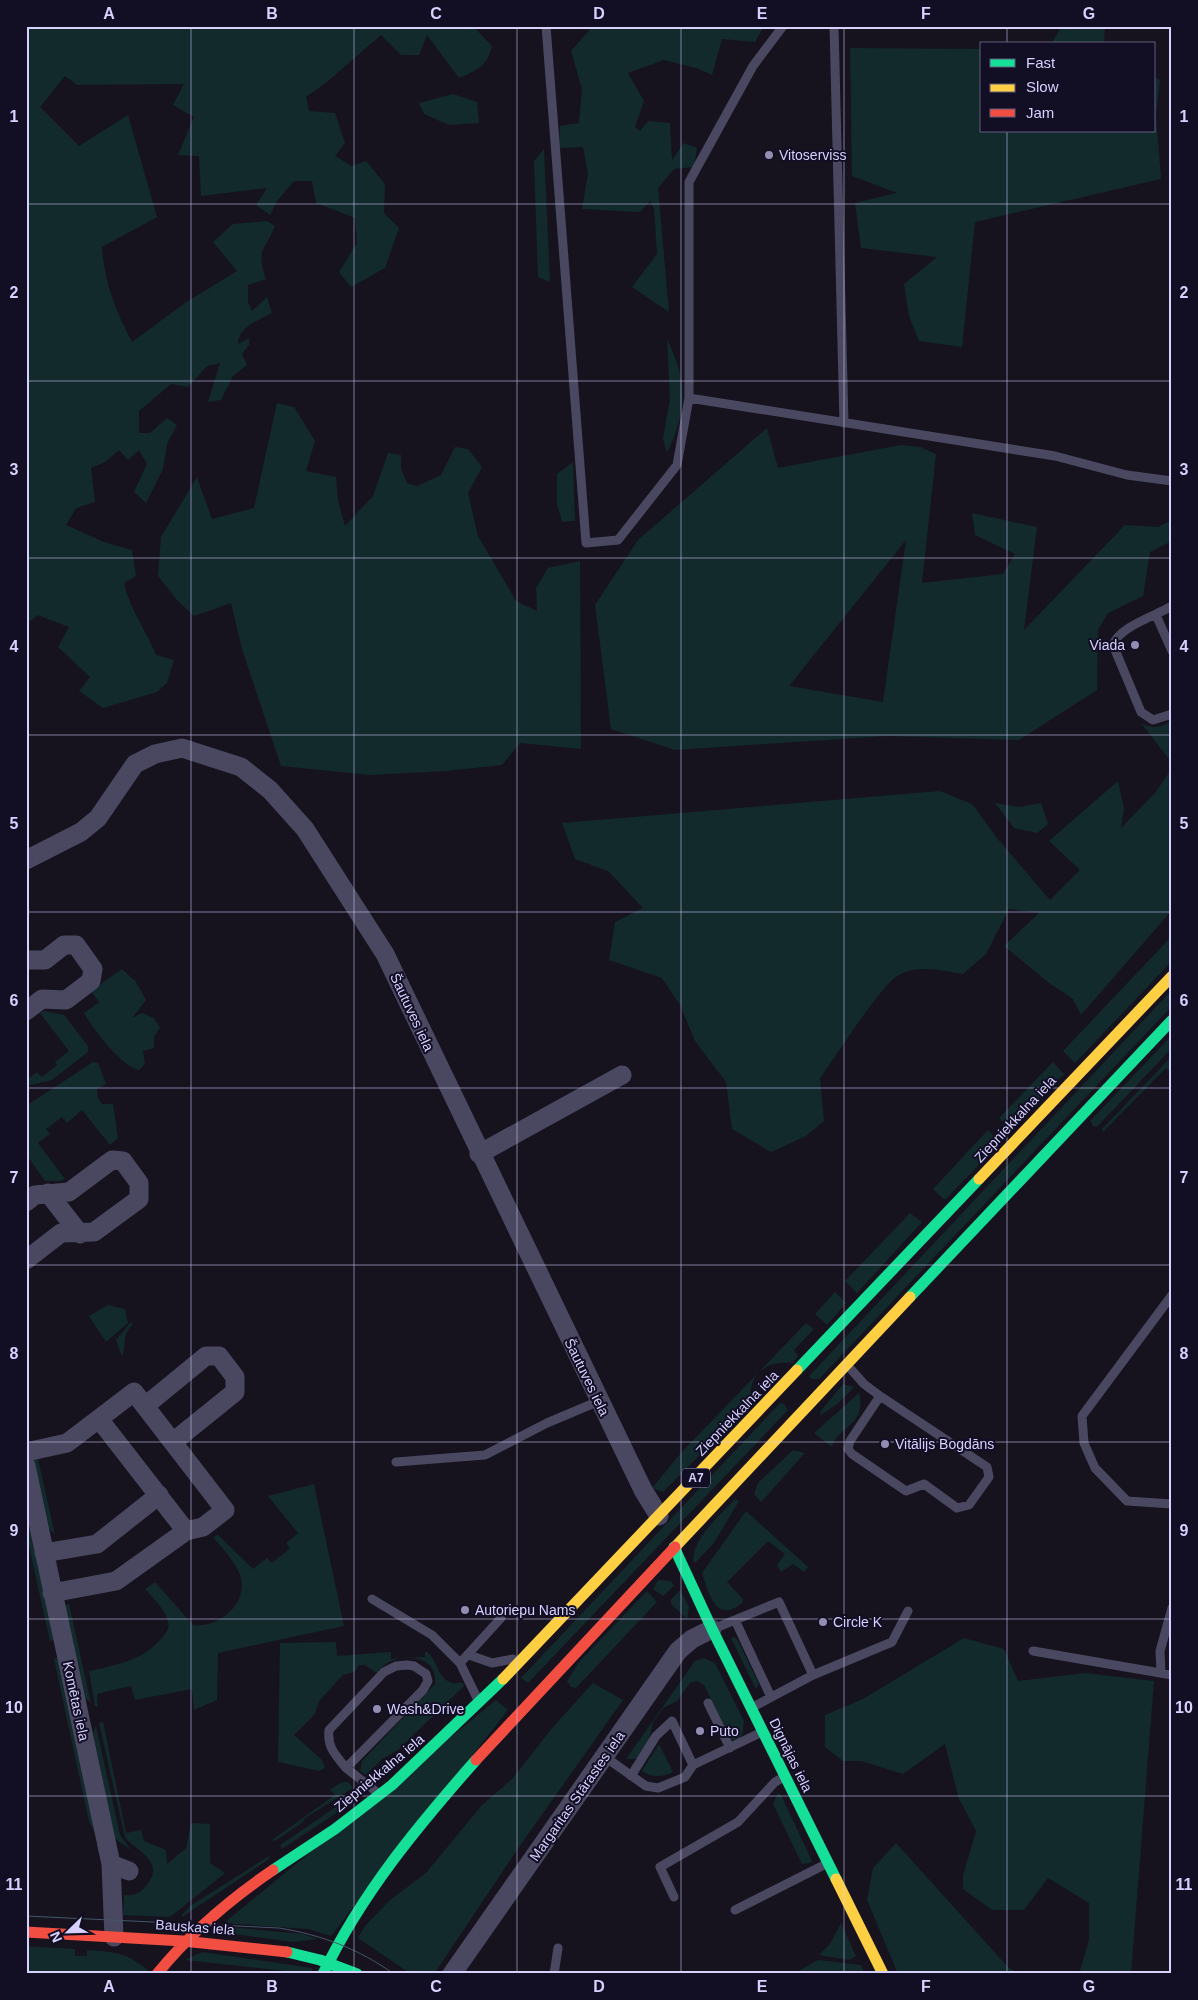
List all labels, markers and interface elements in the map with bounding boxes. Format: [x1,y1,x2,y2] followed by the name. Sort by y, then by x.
[103,5,115,22] text: A
[266,5,278,22] text: B
[430,5,442,22] text: C
[593,5,605,22] text: D
[757,5,768,22] text: E
[921,5,931,22] text: F
[1083,5,1095,22] text: G
[980,42,1156,132] legend
[1026,54,1056,71] text: Fast
[1026,78,1059,95] text: Slow
[1026,104,1054,121] text: Jam
[10,108,19,125] text: 1
[1180,108,1189,125] text: 1
[779,147,846,163] place label: Vitoserviss
[763,149,775,161] marker: Vitoserviss
[10,284,19,301] text: 2
[1180,284,1189,301] text: 2
[10,461,19,478] text: 3
[1180,461,1189,478] text: 3
[1089,637,1125,653] place label: Viada
[10,638,19,655] text: 4
[1180,638,1189,655] text: 4
[1129,639,1141,651] marker: Viada
[10,815,19,832] text: 5
[1180,815,1189,832] text: 5
[387,971,437,1054] street label: Šautuves iela
[10,992,19,1009] text: 6
[1180,992,1189,1009] text: 6
[971,1072,1059,1165] street label: Ziepniekkalna iela
[10,1169,19,1186] text: 7
[1180,1169,1189,1186] text: 7
[561,1336,613,1418] street label: Šautuves iela
[10,1345,19,1362] text: 8
[1180,1345,1189,1362] text: 8
[692,1367,782,1459] street label: Ziepniekkalna iela
[895,1436,994,1452] place label: Vitālijs Bogdāns
[879,1438,891,1450] marker: Vitālijs Bogdāns
[682,1469,710,1488] road number: A7
[10,1522,19,1539] text: 9
[1180,1522,1189,1539] text: 9
[475,1602,575,1618] place label: Autoriepu Nams
[459,1604,471,1616] marker: Autoriepu Nams
[833,1614,883,1630] place label: Circle K
[817,1616,829,1628] marker: Circle K
[60,1660,92,1742] street label: Komētas iela
[5,1699,23,1716] text: 10
[1175,1699,1193,1716] text: 10
[387,1701,464,1717] place label: Wash&Drive
[371,1703,383,1715] marker: Wash&Drive
[766,1715,816,1795] street label: Dignājas iela
[710,1723,739,1739] place label: Puto
[694,1725,706,1737] marker: Puto
[526,1728,628,1864] street label: Margaritas Stārastes iela
[331,1731,427,1815] street label: Ziepniekkalna iela
[6,1876,23,1893] text: 11
[1176,1876,1193,1893] text: 11
[42,1908,92,1958] north arrow
[155,1916,235,1938] street label: Bauskas iela
[47,1929,65,1945] text: N
[103,1978,115,1995] text: A
[266,1978,278,1995] text: B
[430,1978,442,1995] text: C
[593,1978,605,1995] text: D
[757,1978,768,1995] text: E
[921,1978,931,1995] text: F
[1083,1978,1095,1995] text: G

